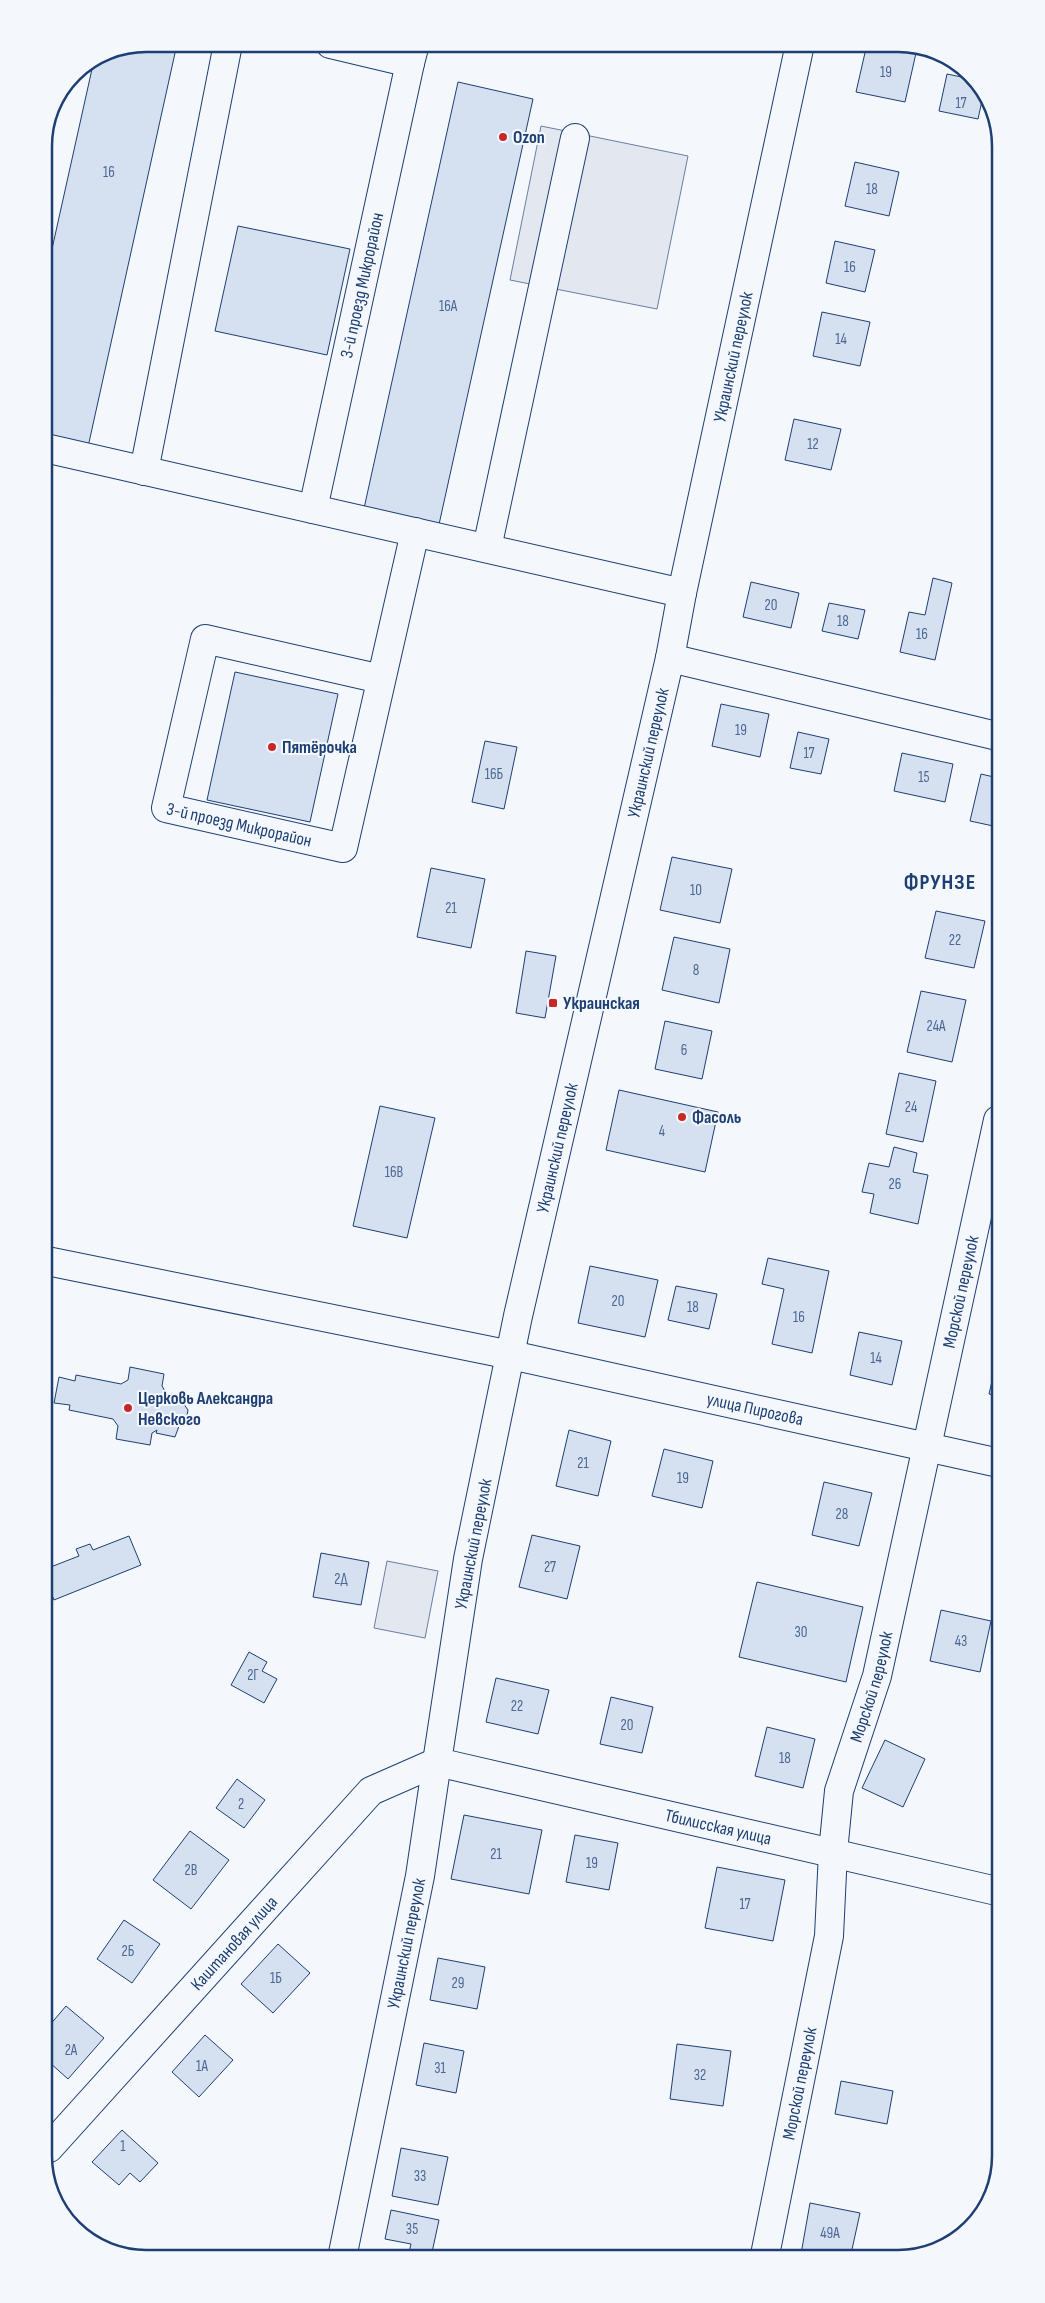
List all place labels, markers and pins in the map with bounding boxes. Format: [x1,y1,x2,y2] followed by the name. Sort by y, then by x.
[513,127,545,148] place label: Ozon
[497,131,509,143] marker: Ozon
[282,737,357,758] place label: Пятёрочка
[266,741,278,753] marker: Пятёрочка
[563,993,640,1014] place label: Украинская
[547,997,559,1009] marker: Украинская
[692,1107,741,1128] place label: Фасоль
[676,1111,688,1123] marker: Фасоль
[138,1388,273,1430] place label: Церковь Александра Невского
[122,1402,134,1414] marker: Церковь Александра Невского

